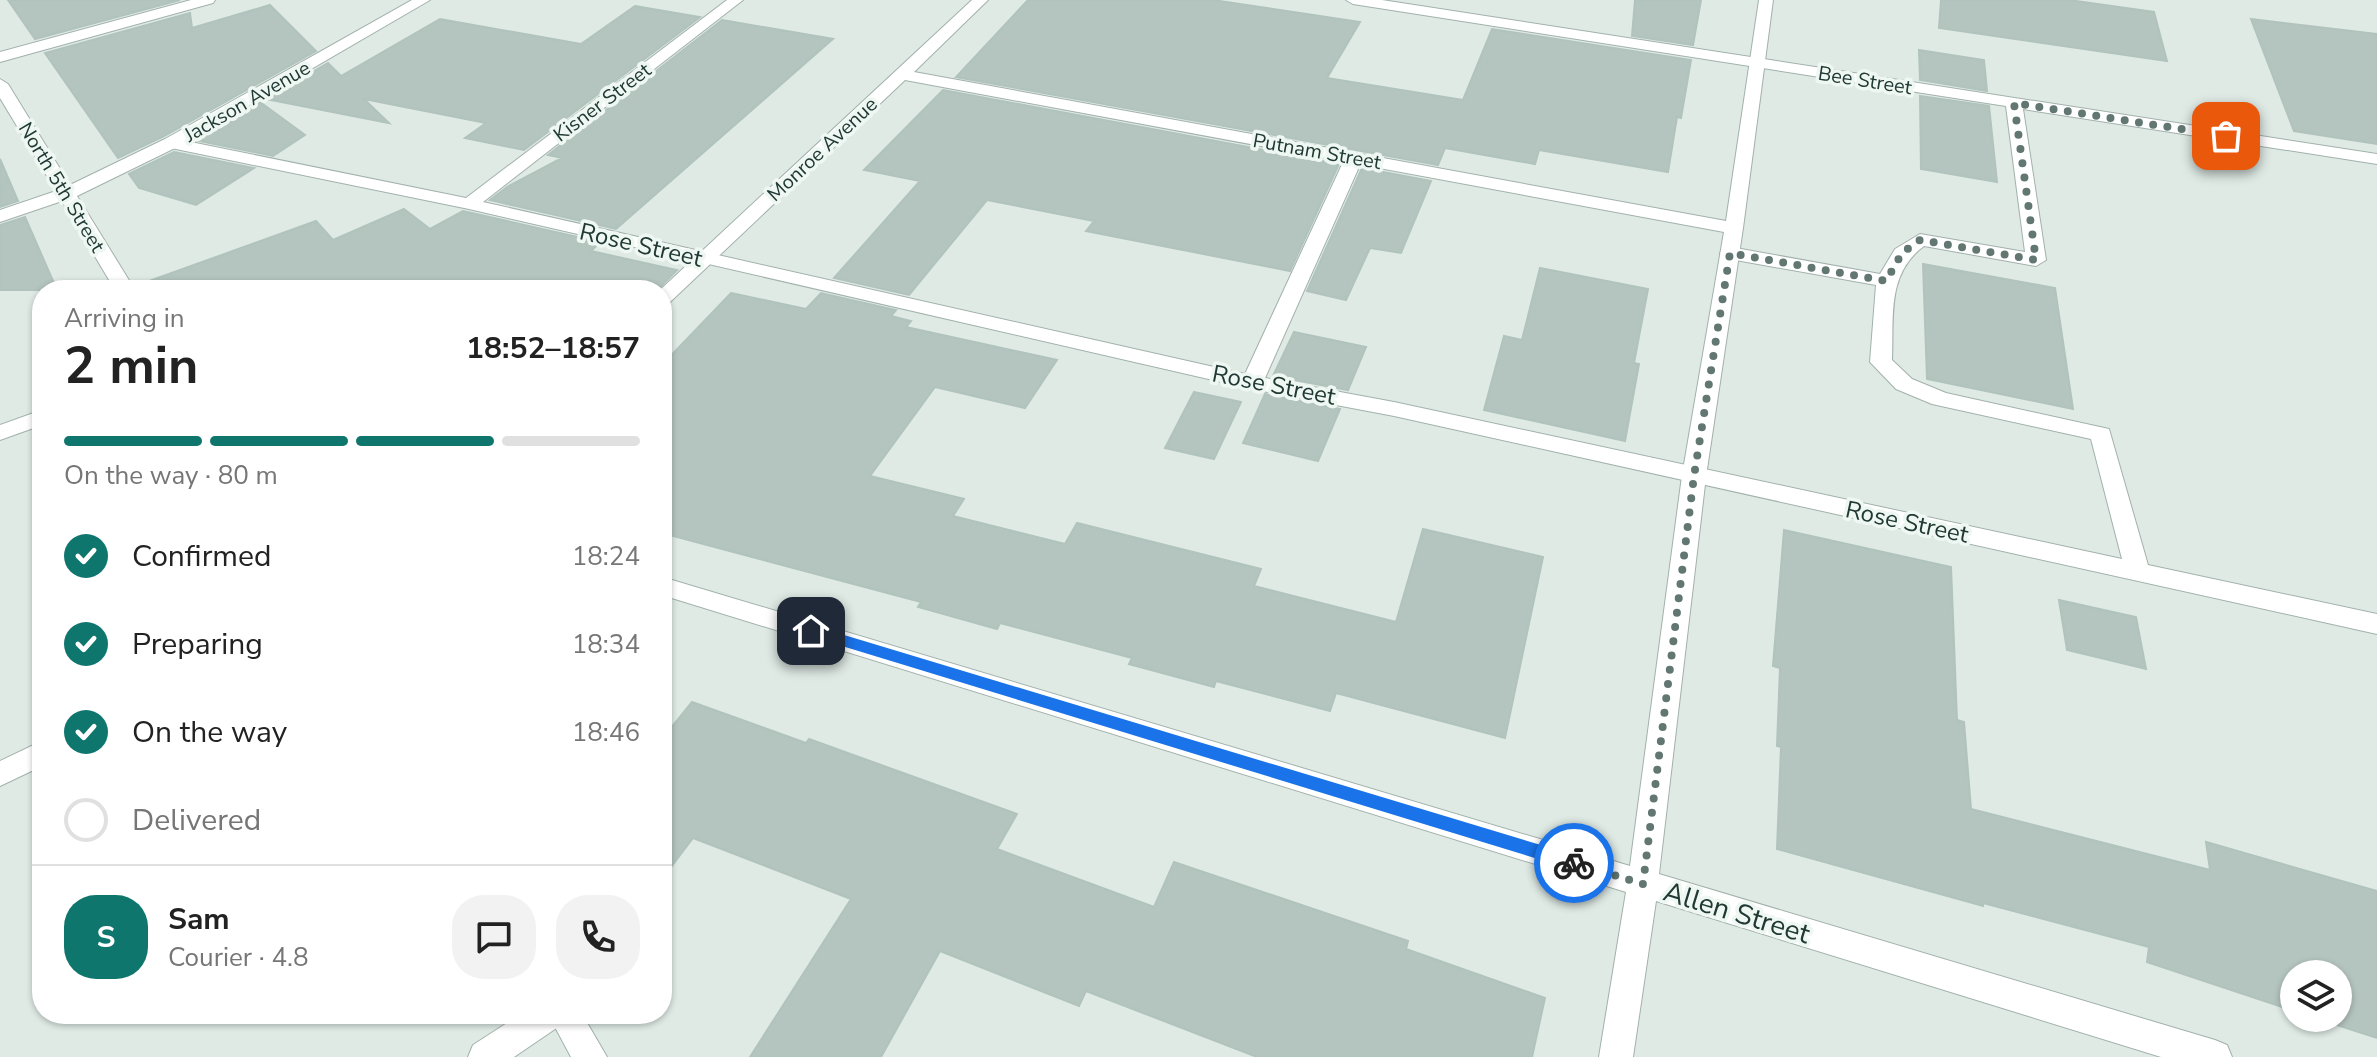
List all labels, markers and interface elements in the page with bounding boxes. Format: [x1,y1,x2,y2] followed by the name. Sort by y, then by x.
[178,54,315,149] street label: Jackson Avenue
[548,56,657,148] street label: Kisner Street
[1816,60,1915,101] street label: Bee Street
[761,91,883,208] street label: Monroe Avenue
[2192,102,2260,170] pin
[2204,114,2248,158] icon: bag
[12,117,112,258] street label: North 5th Street
[1251,127,1384,176] street label: Putnam Street
[576,215,706,275] street label: Rose Street
[64,301,185,336] text: Arriving in
[466,328,640,369] text: 18:52–18:57
[64,330,199,401] text: 2 min
[1210,357,1339,413] street label: Rose Street
[64,458,278,493] text: On the way · 80 m
[1842,493,1972,551] street label: Rose Street
[64,534,108,578] icon: check
[132,536,272,577] text: Confirmed
[572,539,640,574] text: 18:24
[777,597,845,665] pin
[789,609,833,653] icon: home
[64,622,108,666] icon: check
[132,624,263,665] text: Preparing
[572,627,640,662] text: 18:34
[64,710,108,754] icon: check
[132,712,287,753] text: On the way
[572,715,640,750] text: 18:46
[132,800,261,841] text: Delivered
[1534,823,1614,903] courier
[1552,841,1596,885] icon: bike
[1659,873,1815,953] street label: Allen Street
[452,895,536,979] button: chat
[556,895,640,979] button: phone
[168,899,230,940] text: Sam
[97,917,115,958] text: S
[168,940,309,975] text: Courier · 4.8
[2280,960,2352,1032] map controls
[2280,960,2352,1032] button: layers

